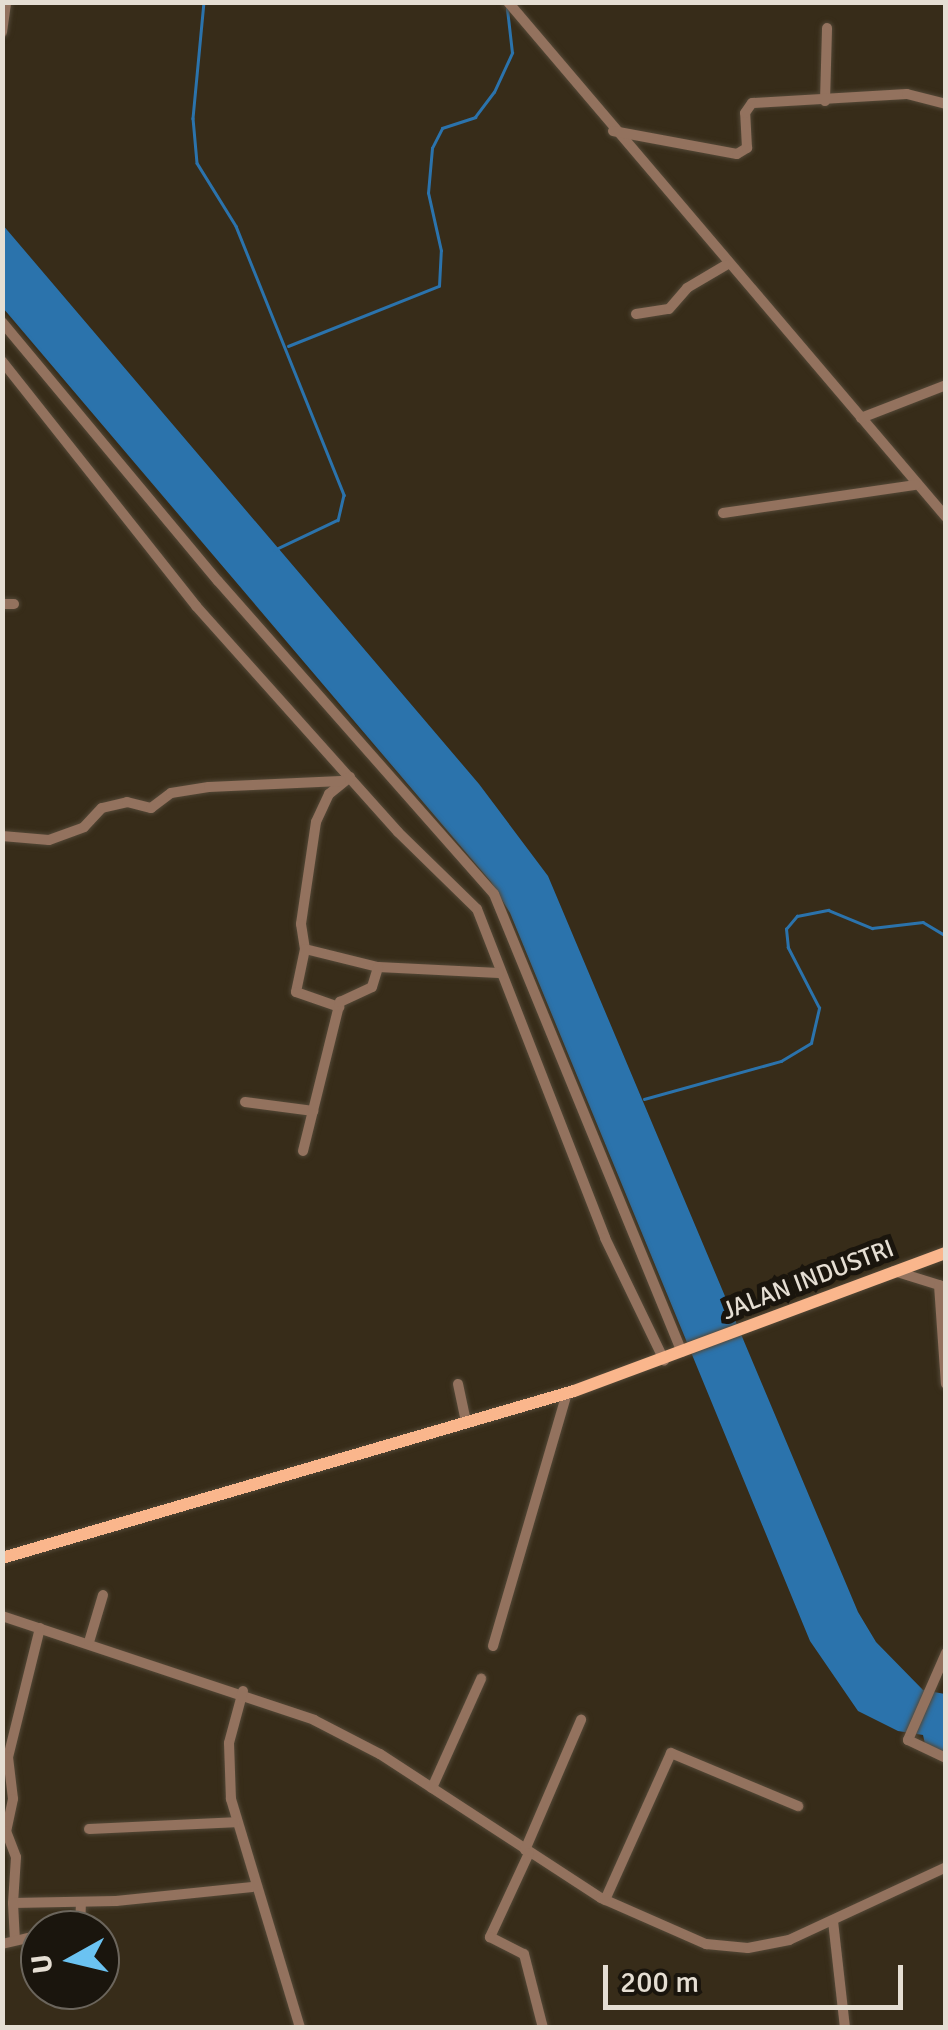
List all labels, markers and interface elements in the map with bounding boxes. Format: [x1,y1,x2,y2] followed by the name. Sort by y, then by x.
[718,1233,898,1327] street label: JALAN INDUSTRI
[20,1910,120,2010] north arrow
[608,1945,908,2007] scale bar
[24,1952,60,1976] text: U
[620,1964,699,2001] text: 200 m

